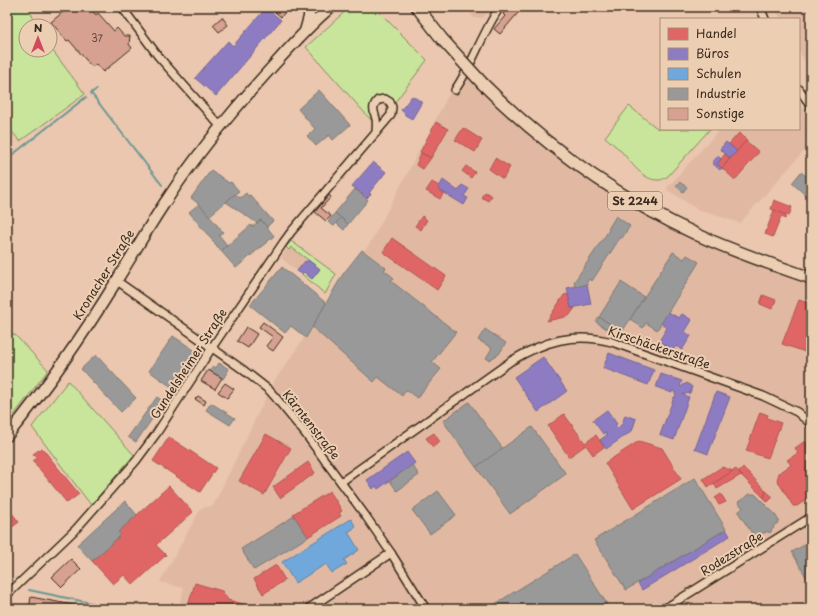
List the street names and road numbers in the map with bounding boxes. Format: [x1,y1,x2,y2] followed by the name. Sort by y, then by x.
[608,192,662,210] road number: St 2244
[68,226,138,323] street label: Kronacher Straße
[146,305,231,422] street label: Gundelsheimer Straße
[606,321,713,373] street label: Kirschäckerstraße
[279,386,345,463] street label: Kärntenstraße
[697,527,766,580] street label: Rodezstraße

